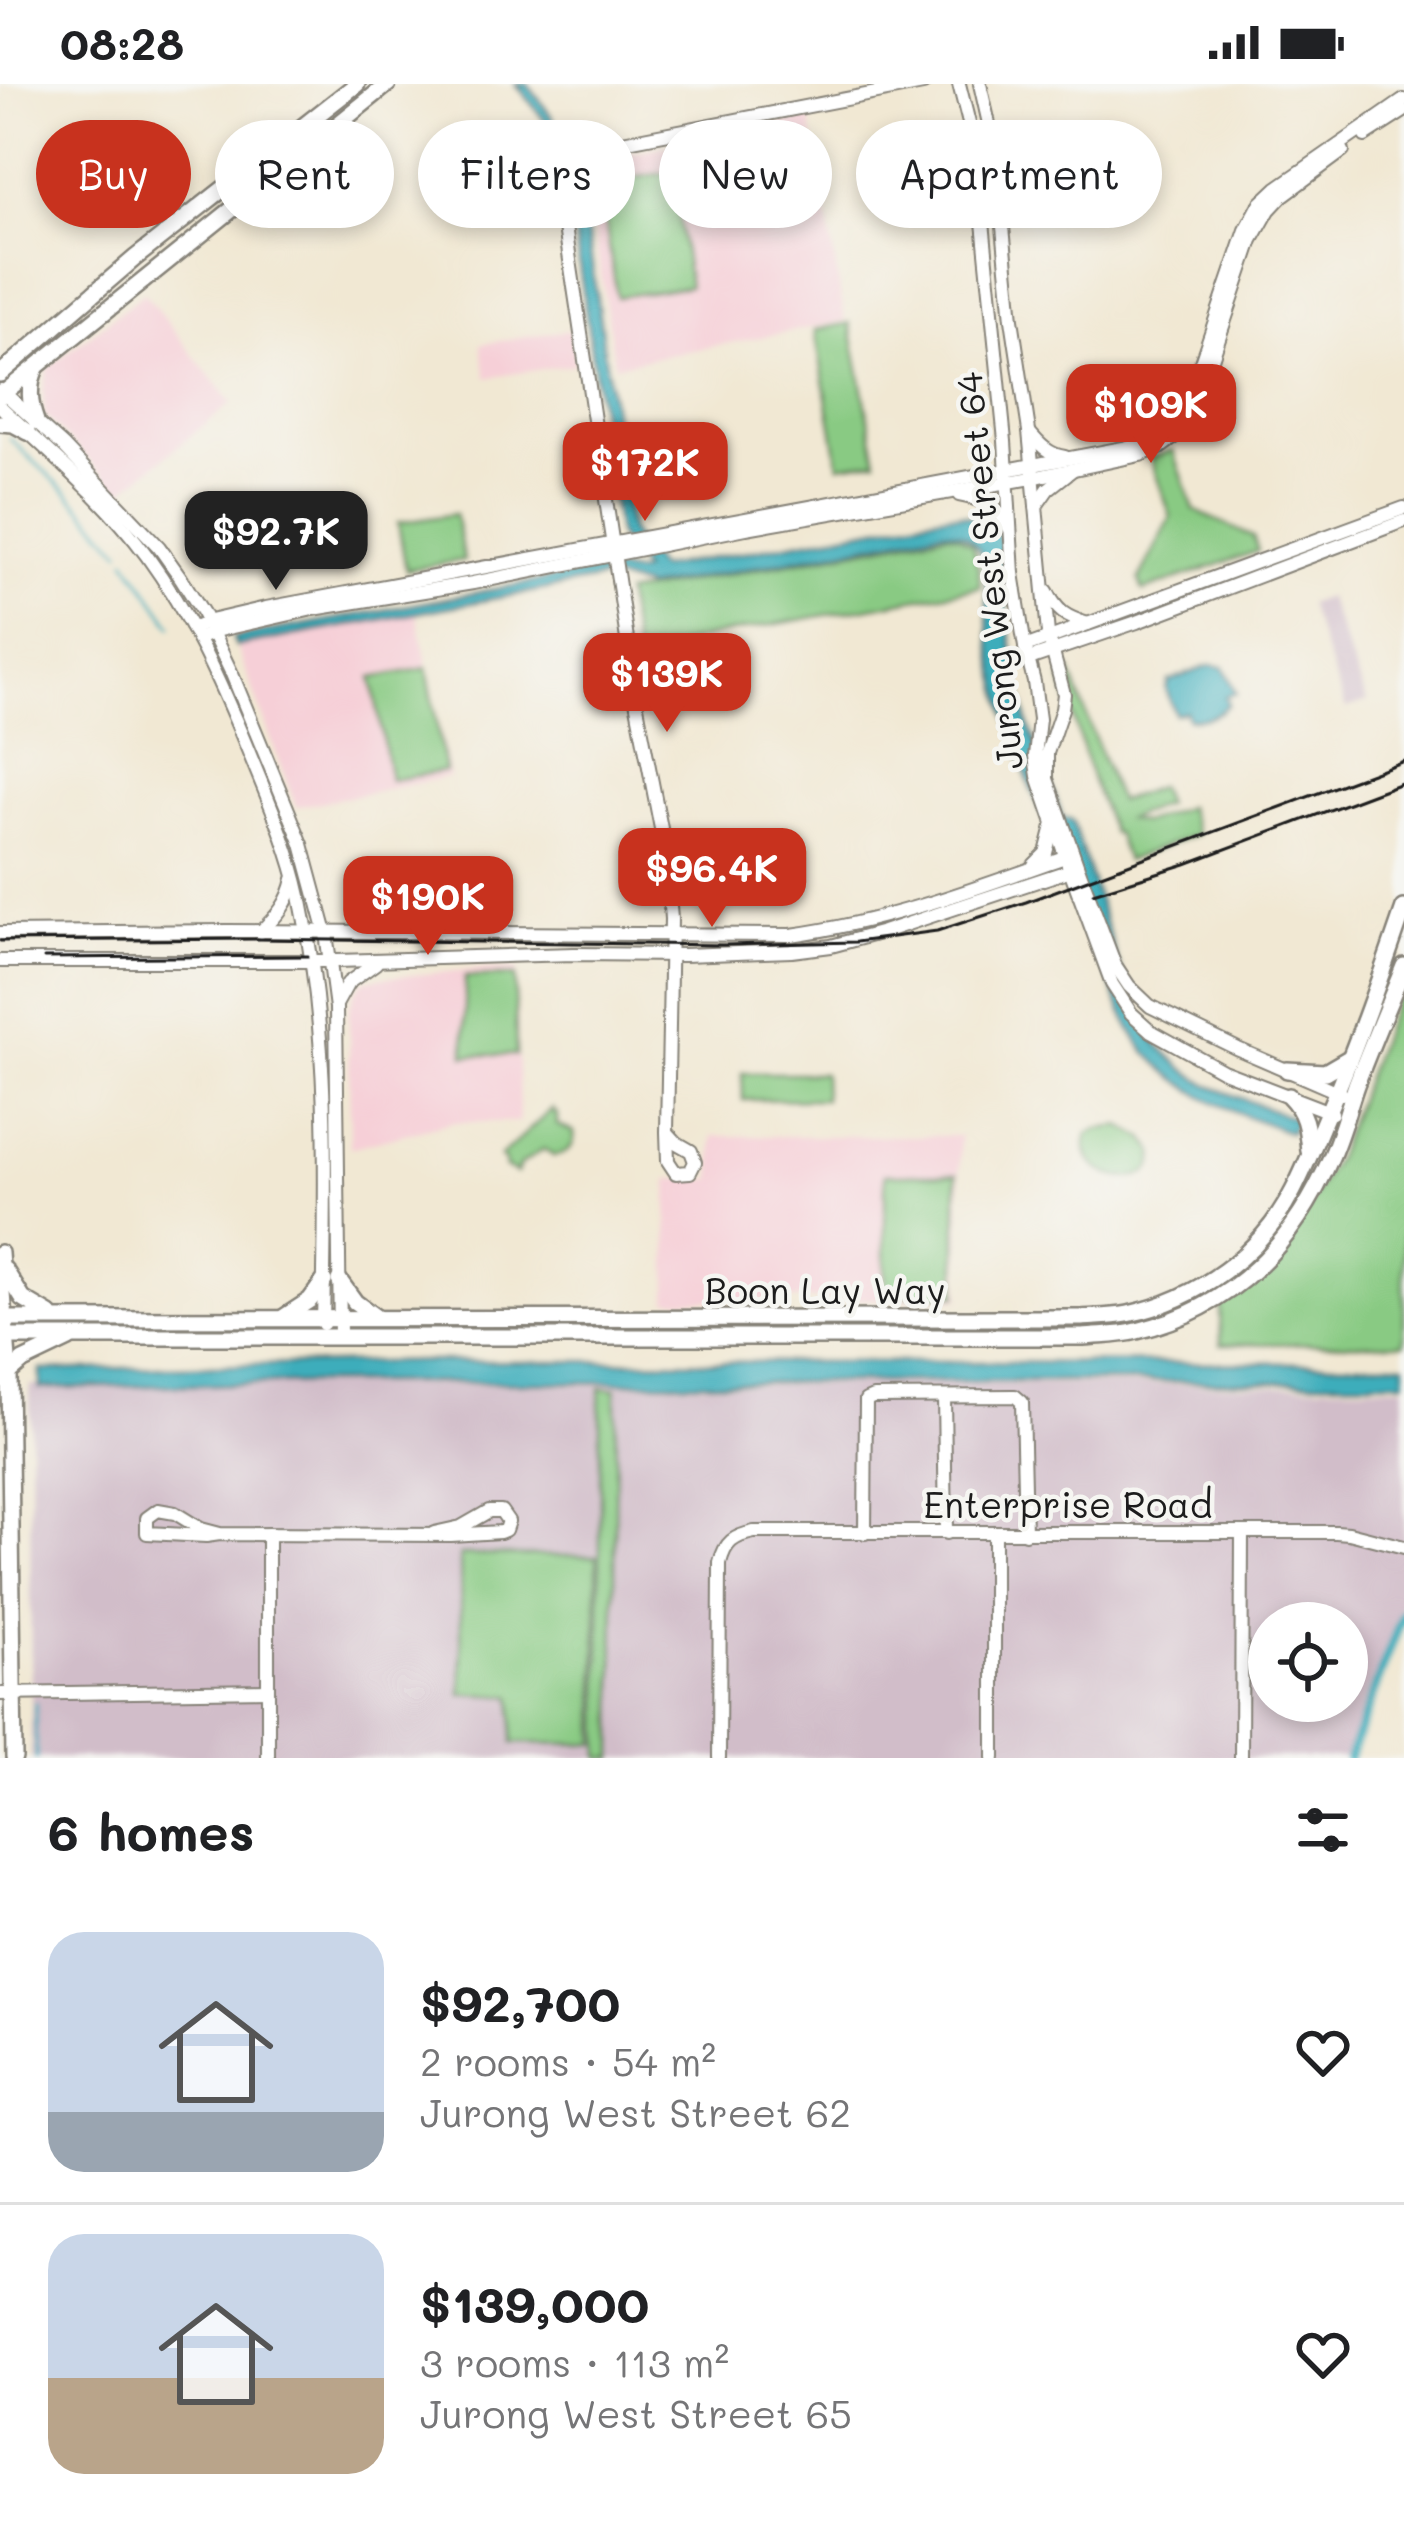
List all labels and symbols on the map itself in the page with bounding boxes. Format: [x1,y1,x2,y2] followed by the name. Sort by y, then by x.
[1067,364,1235,466] pin: $109K
[944,370,1032,772] street label: Jurong West Street 64
[561,422,729,524] pin: $172K
[178,491,374,593] pin: $92.7K
[583,633,751,735] pin: $139K
[614,828,810,930] pin: $96.4K
[344,856,512,958] pin: $190K
[704,1266,946,1314] street label: Boon Lay Way
[923,1480,1213,1527] street label: Enterprise Road

